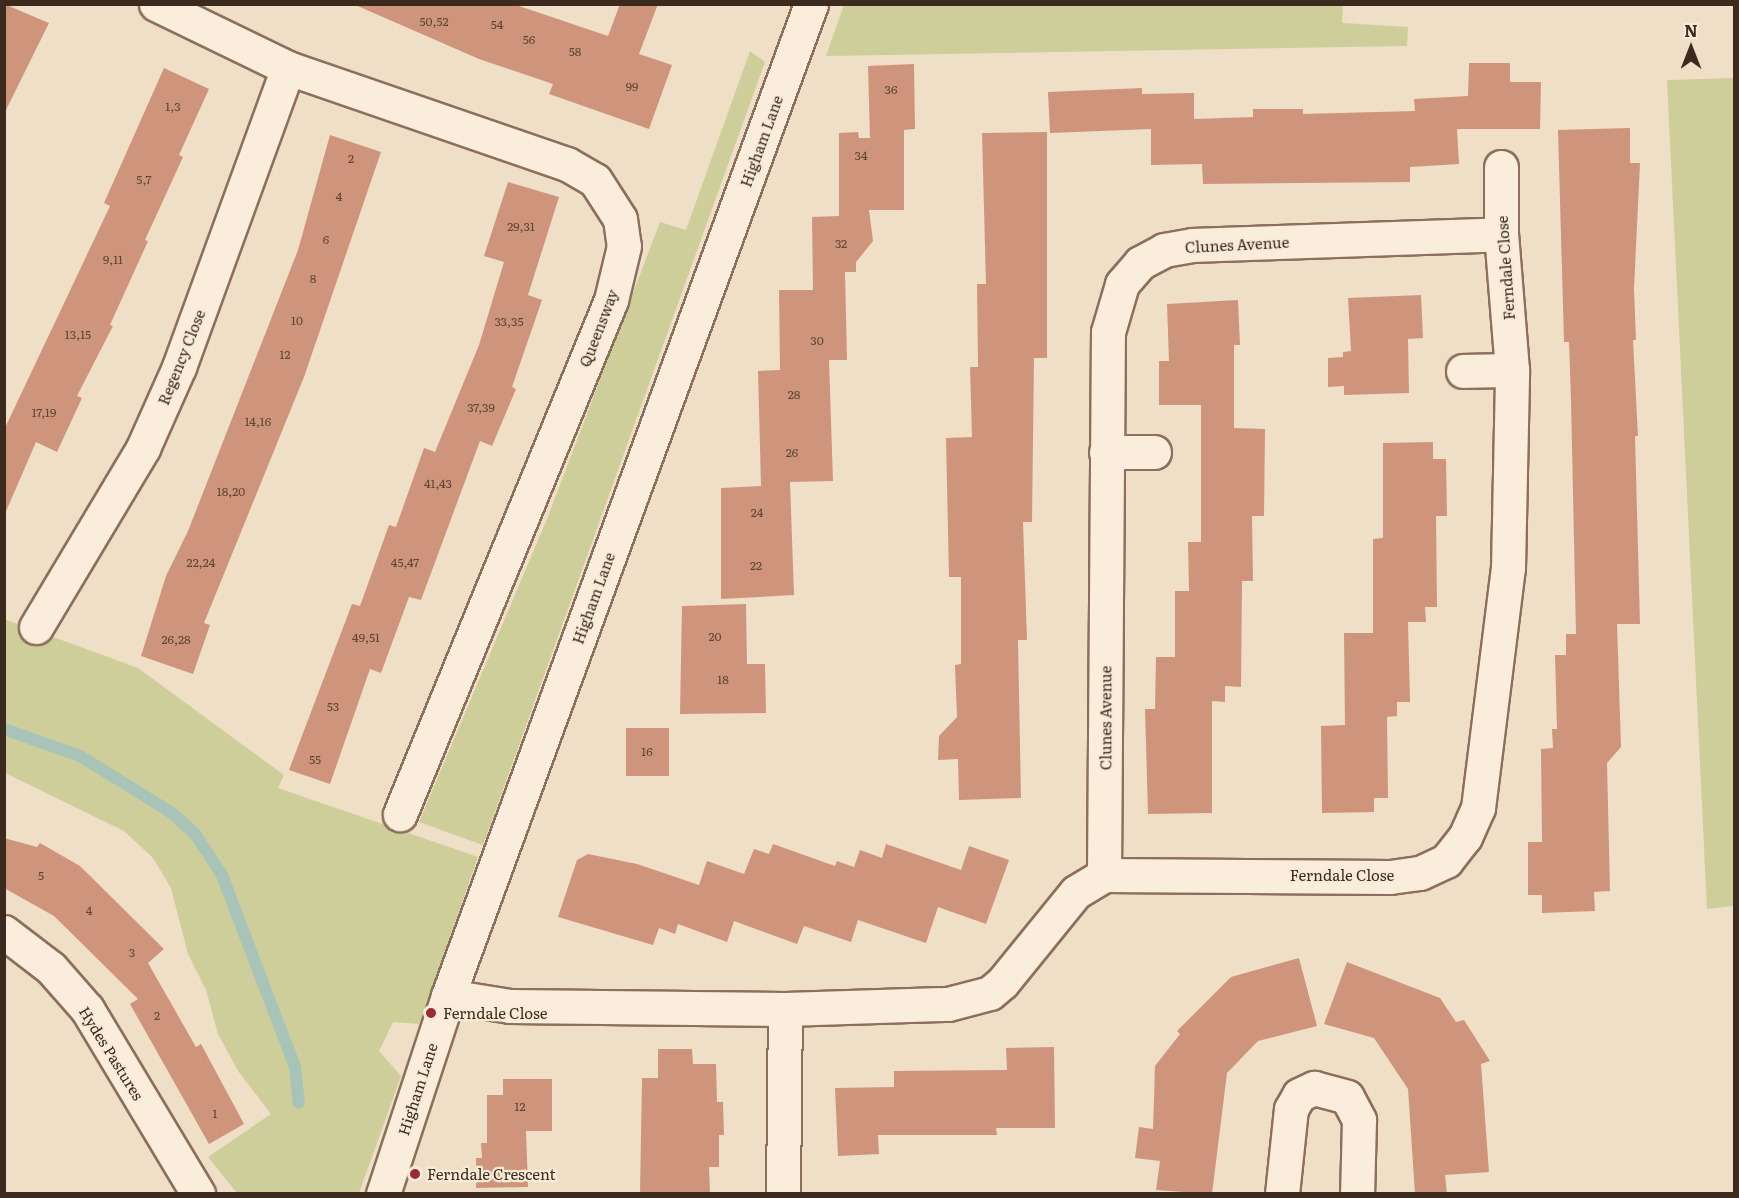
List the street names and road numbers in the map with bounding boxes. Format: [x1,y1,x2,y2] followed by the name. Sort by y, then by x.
[736,93,786,189] street label: Higham Lane
[1492,215,1518,321] street label: Ferndale Close
[1184,232,1290,256] street label: Clunes Avenue
[575,287,621,369] street label: Queensway
[154,307,208,407] street label: Regency Close
[568,550,618,646] street label: Higham Lane
[1096,666,1114,770] street label: Clunes Avenue
[1290,866,1394,884] street label: Ferndale Close
[76,1003,148,1103] street label: Hydes Pastures
[394,1040,440,1138] street label: Higham Lane

